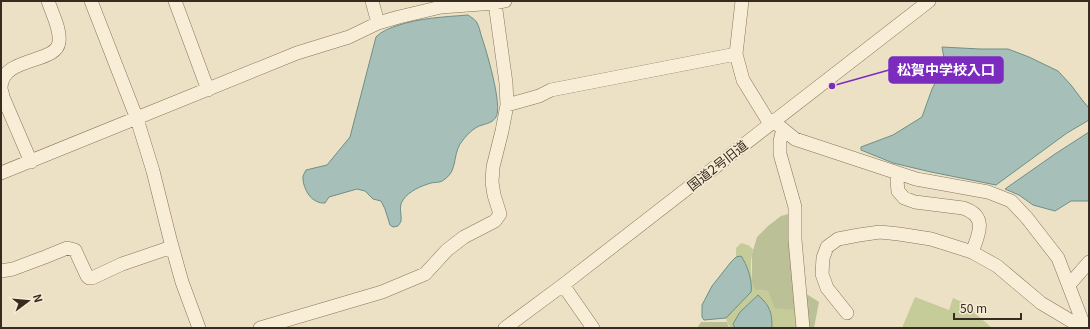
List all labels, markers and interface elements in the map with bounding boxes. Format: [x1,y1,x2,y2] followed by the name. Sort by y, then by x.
[889,57,1003,83] callout: 松賀中学校入口
[897,59,995,79] text: 松賀中学校入口
[683,135,751,195] street label: 国道2号旧道
[8,281,48,321] north arrow
[30,292,47,304] text: N
[954,295,1021,321] scale bar
[960,299,987,316] text: 50 m

